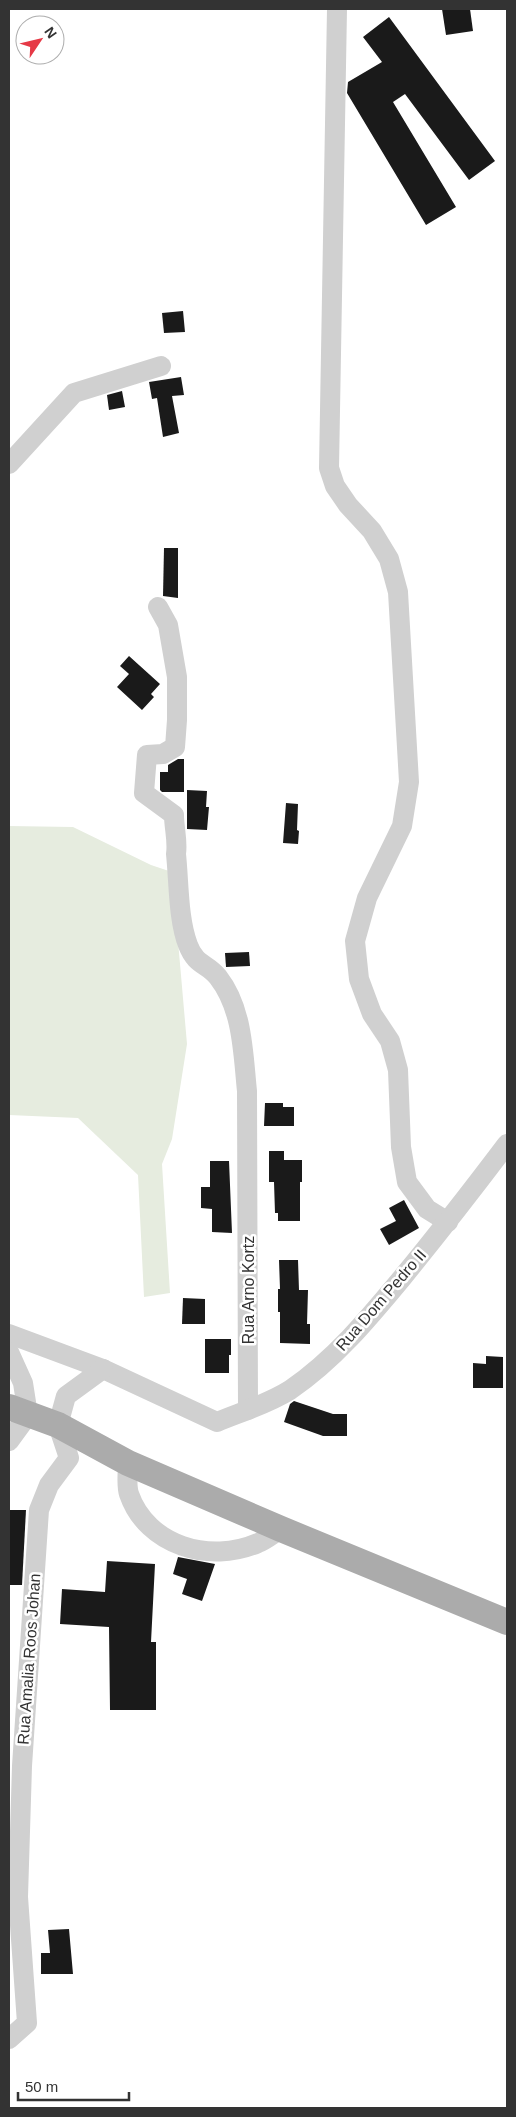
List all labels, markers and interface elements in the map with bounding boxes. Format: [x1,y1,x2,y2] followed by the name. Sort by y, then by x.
[15,15,65,65] north arrow
[41,24,60,41] text: N
[240,1236,257,1344] street label: Rua Arno Kortz
[333,1246,429,1354] street label: Rua Dom Pedro II
[15,1573,43,1745] street label: Rua Amalia Roos Johan
[18,2070,129,2102] scale bar
[25,2078,58,2095] text: 50 m

